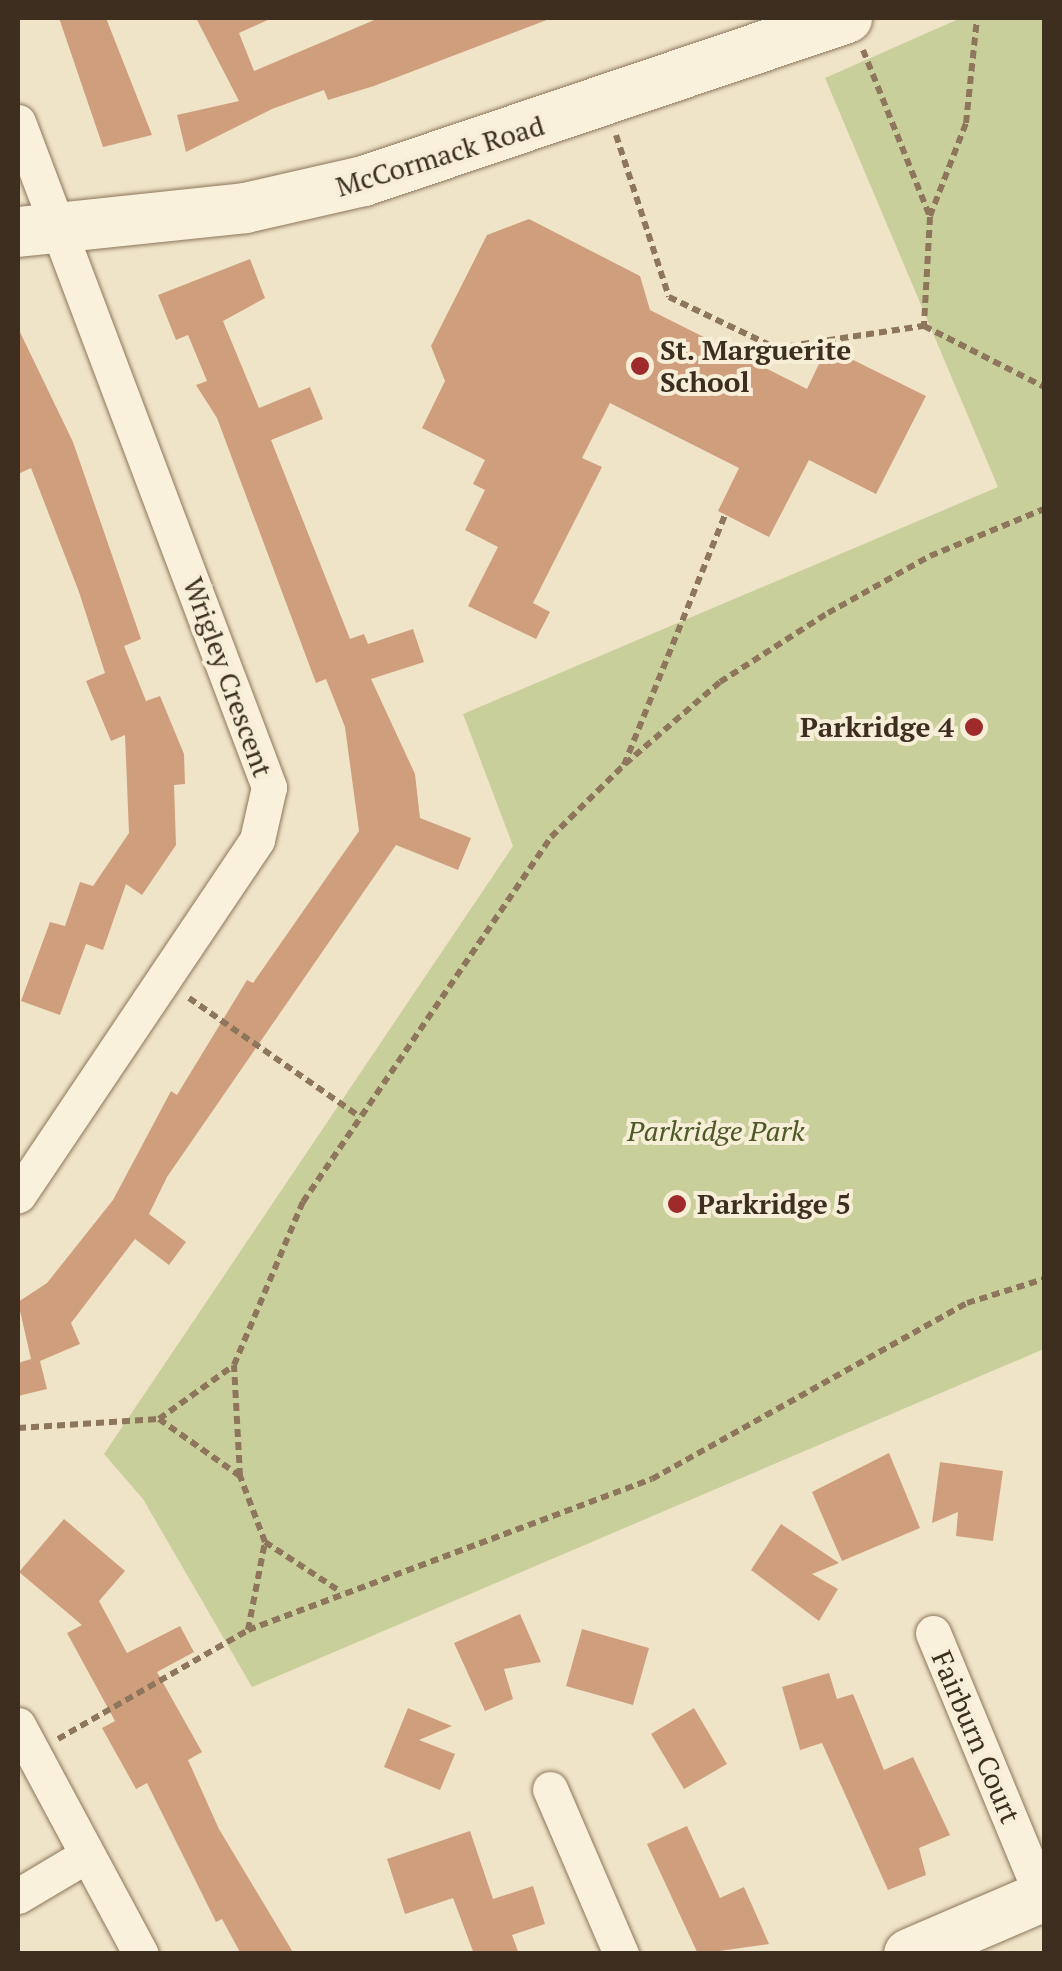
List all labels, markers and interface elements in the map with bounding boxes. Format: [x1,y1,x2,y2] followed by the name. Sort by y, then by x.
[332,108,548,204] street label: McCormack Road
[660,333,852,399] place label: St. Marguerite School
[629,355,651,377] marker: St. Marguerite School
[176,573,280,781] street label: Wrigley Crescent
[800,710,954,744] place label: Parkridge 4
[963,716,985,738] marker: Parkridge 4
[627,1114,805,1148] park label: Parkridge Park
[697,1187,851,1221] place label: Parkridge 5
[666,1193,688,1215] marker: Parkridge 5
[925,1646,1027,1828] street label: Fairburn Court

